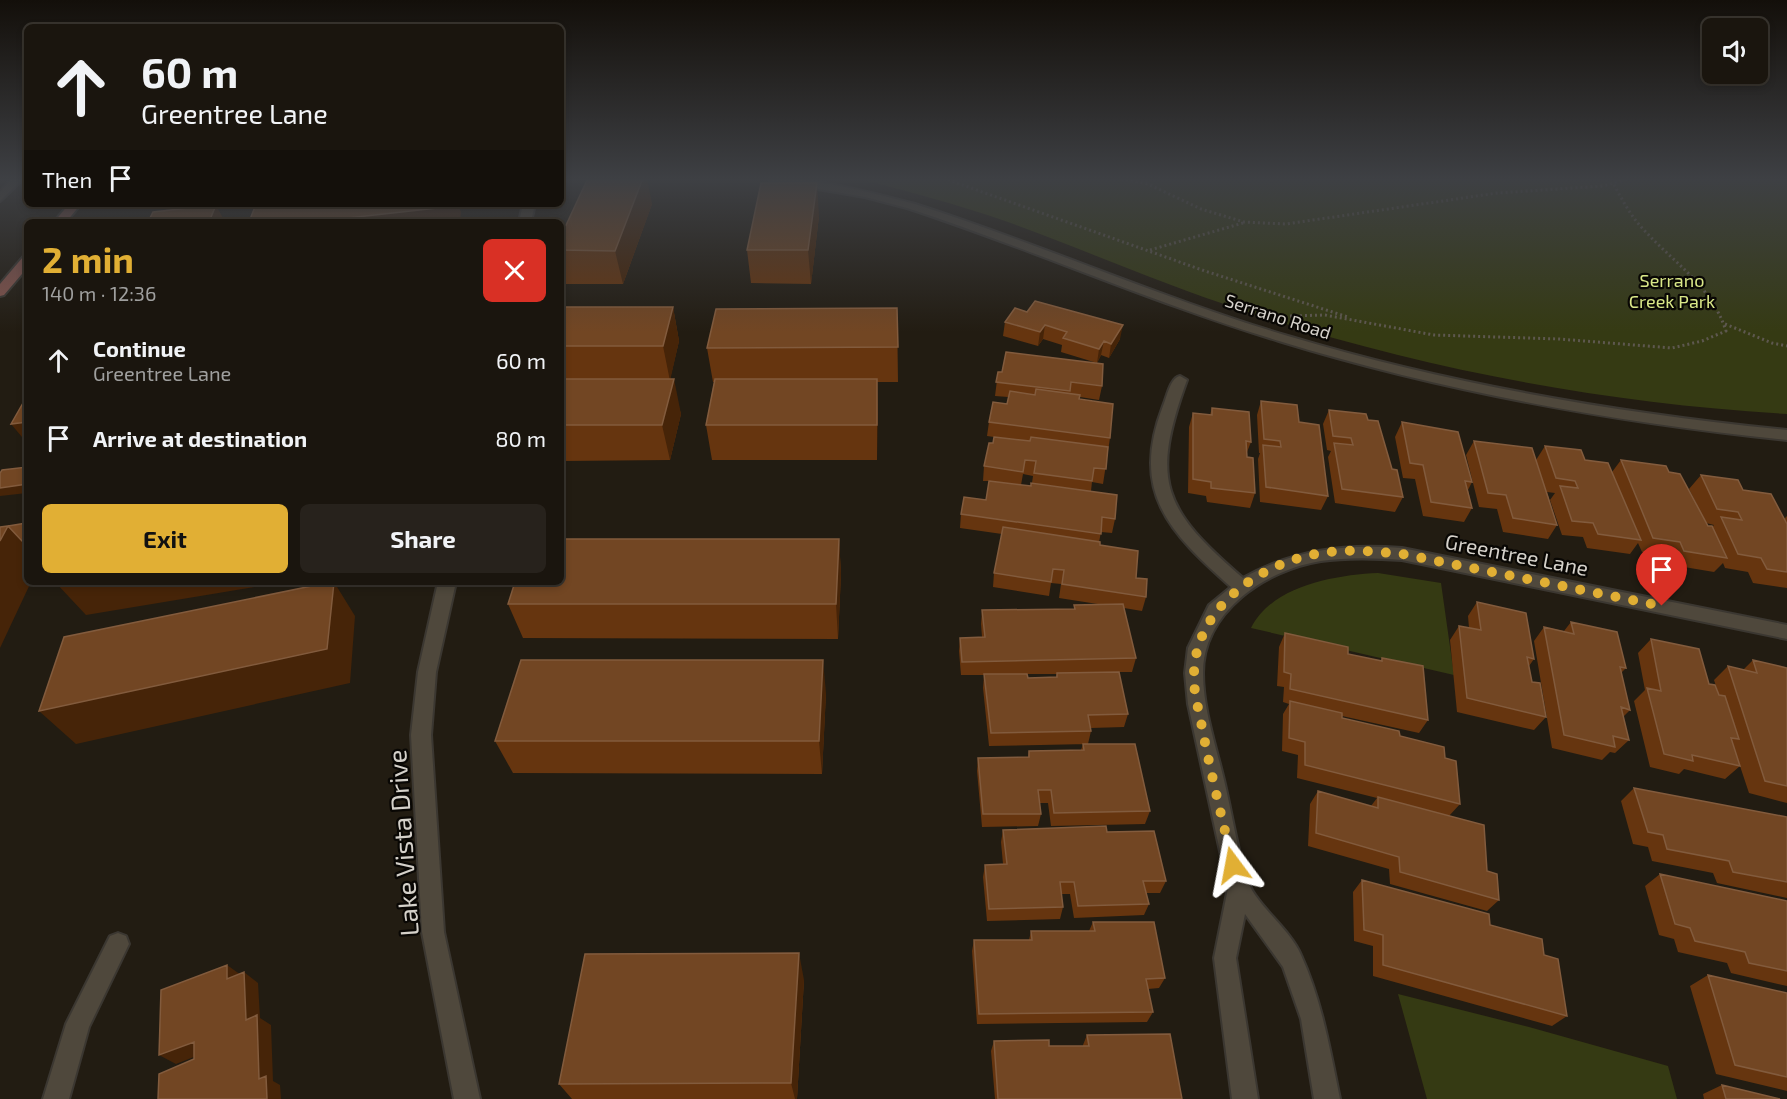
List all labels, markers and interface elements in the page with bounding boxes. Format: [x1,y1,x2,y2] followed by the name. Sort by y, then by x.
[1702,18,1768,84] map controls
[1702,18,1768,84] button: sound
[141,46,238,96] text: 60 m
[42,48,120,126] icon: ahead
[141,97,328,129] text: Greentree Lane
[104,162,137,195] icon: arrive
[42,166,92,192] text: Then
[42,237,134,280] text: 2 min
[483,239,546,302] button: close
[1629,269,1715,312] park label: Serrano Creek Park
[42,281,156,305] text: 140 m · 12:36
[1222,289,1334,343] street label: Serrano Road
[93,335,186,361] text: Continue
[42,344,75,377] icon: ahead
[496,347,546,373] text: 60 m
[93,361,231,385] text: Greentree Lane
[42,422,75,455] icon: arrive
[93,425,307,451] text: Arrive at destination
[495,425,546,451] text: 80 m
[42,504,288,573] button: Exit
[300,504,546,573] button: Share
[1443,528,1591,580] street label: Greentree Lane
[1636,544,1687,606] pin
[1645,553,1678,586] icon: arrive
[380,749,424,937] street label: Lake Vista Drive
[1201,833,1265,897] position arrow

